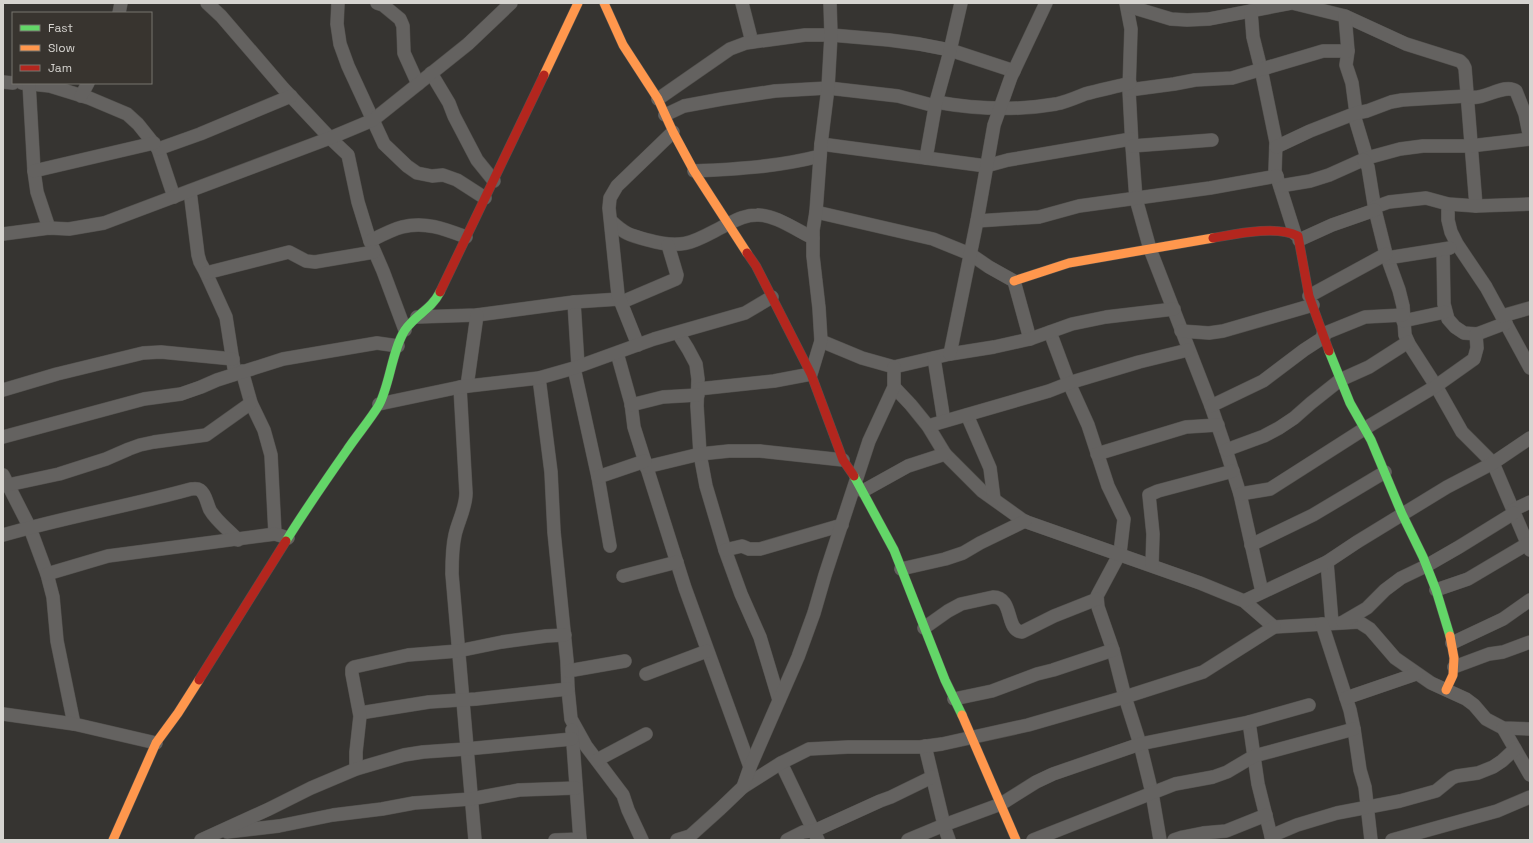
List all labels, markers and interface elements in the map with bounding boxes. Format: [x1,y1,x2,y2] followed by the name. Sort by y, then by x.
[12,12,152,84] legend
[48,20,73,36] text: Fast
[48,40,75,56] text: Slow
[48,60,72,76] text: Jam

